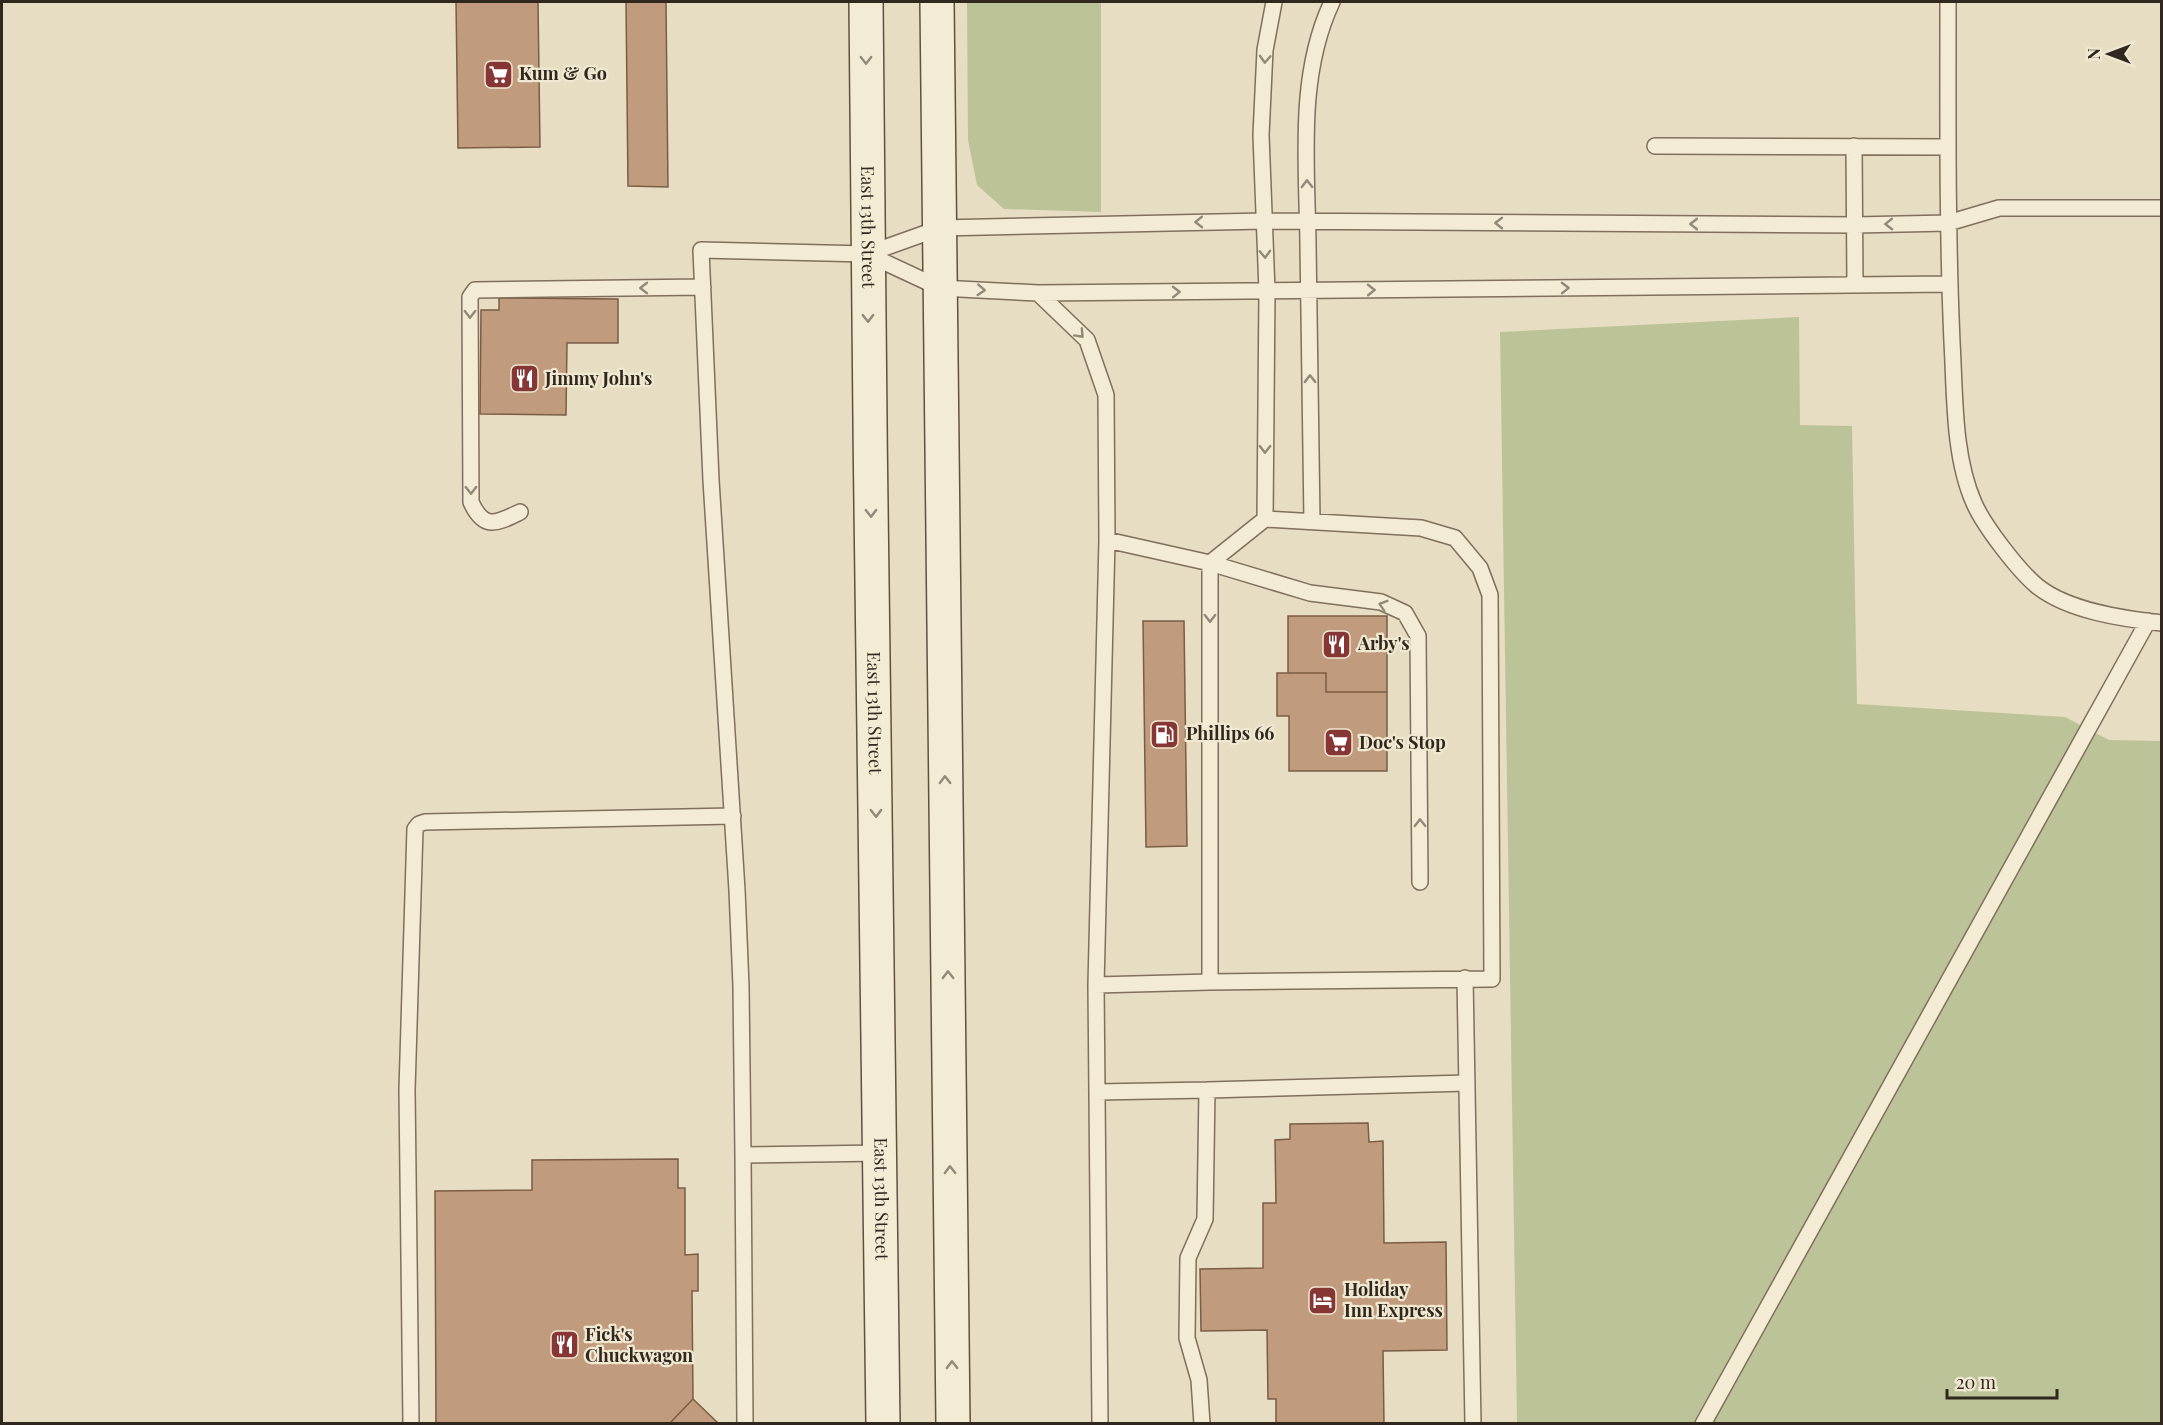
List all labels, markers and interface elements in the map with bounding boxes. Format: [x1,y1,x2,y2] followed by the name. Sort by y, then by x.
[2079,24,2139,84] north arrow
[2083,48,2104,60] text: N
[860,55,872,64] one-way arrow
[1258,55,1271,64] one-way arrow
[482,58,514,90] supermarket icon: Kum & Go
[519,61,607,85] place label: Kum & Go
[856,165,881,289] street label: East 13th Street
[1301,180,1313,189] one-way arrow
[1195,216,1204,229] one-way arrow
[1495,217,1504,229] one-way arrow
[1690,218,1699,230] one-way arrow
[1885,218,1894,230] one-way arrow
[1259,250,1272,259] one-way arrow
[1561,281,1570,294] one-way arrow
[640,282,649,294] one-way arrow
[976,284,985,297] one-way arrow
[1366,284,1375,296] one-way arrow
[1171,286,1180,298] one-way arrow
[464,309,476,318] one-way arrow
[862,313,874,322] one-way arrow
[1073,328,1084,338] one-way arrow
[508,363,540,395] restaurant icon: Jimmy John's
[544,366,652,390] place label: Jimmy John's
[1304,374,1316,383] one-way arrow
[1259,445,1271,454] one-way arrow
[465,486,477,495] one-way arrow
[865,508,877,517] one-way arrow
[1378,599,1389,612] one-way arrow
[1204,614,1216,623] one-way arrow
[1321,628,1353,660] restaurant icon: Arby's
[1357,631,1410,655] place label: Arby's
[862,651,888,775] street label: East 13th Street
[1149,718,1181,750] fuel station icon: Phillips 66
[1186,721,1274,745] place label: Phillips 66
[1322,727,1354,759] supermarket icon: Doc's Stop
[1359,730,1446,754] place label: Doc's Stop
[939,776,952,785] one-way arrow
[870,808,882,817] one-way arrow
[1413,819,1426,828] one-way arrow
[942,971,954,980] one-way arrow
[869,1137,895,1261] street label: East 13th Street
[944,1166,956,1175] one-way arrow
[1344,1277,1443,1322] place label: Holiday Inn Express
[1307,1284,1339,1316] hotel icon: Holiday Inn Express
[585,1322,693,1367] place label: Fick's Chuckwagon
[548,1329,580,1361] restaurant icon: Fick's Chuckwagon
[946,1361,959,1370] one-way arrow
[1947,1362,2056,1400] scale bar
[1956,1370,1996,1394] text: 20 m

